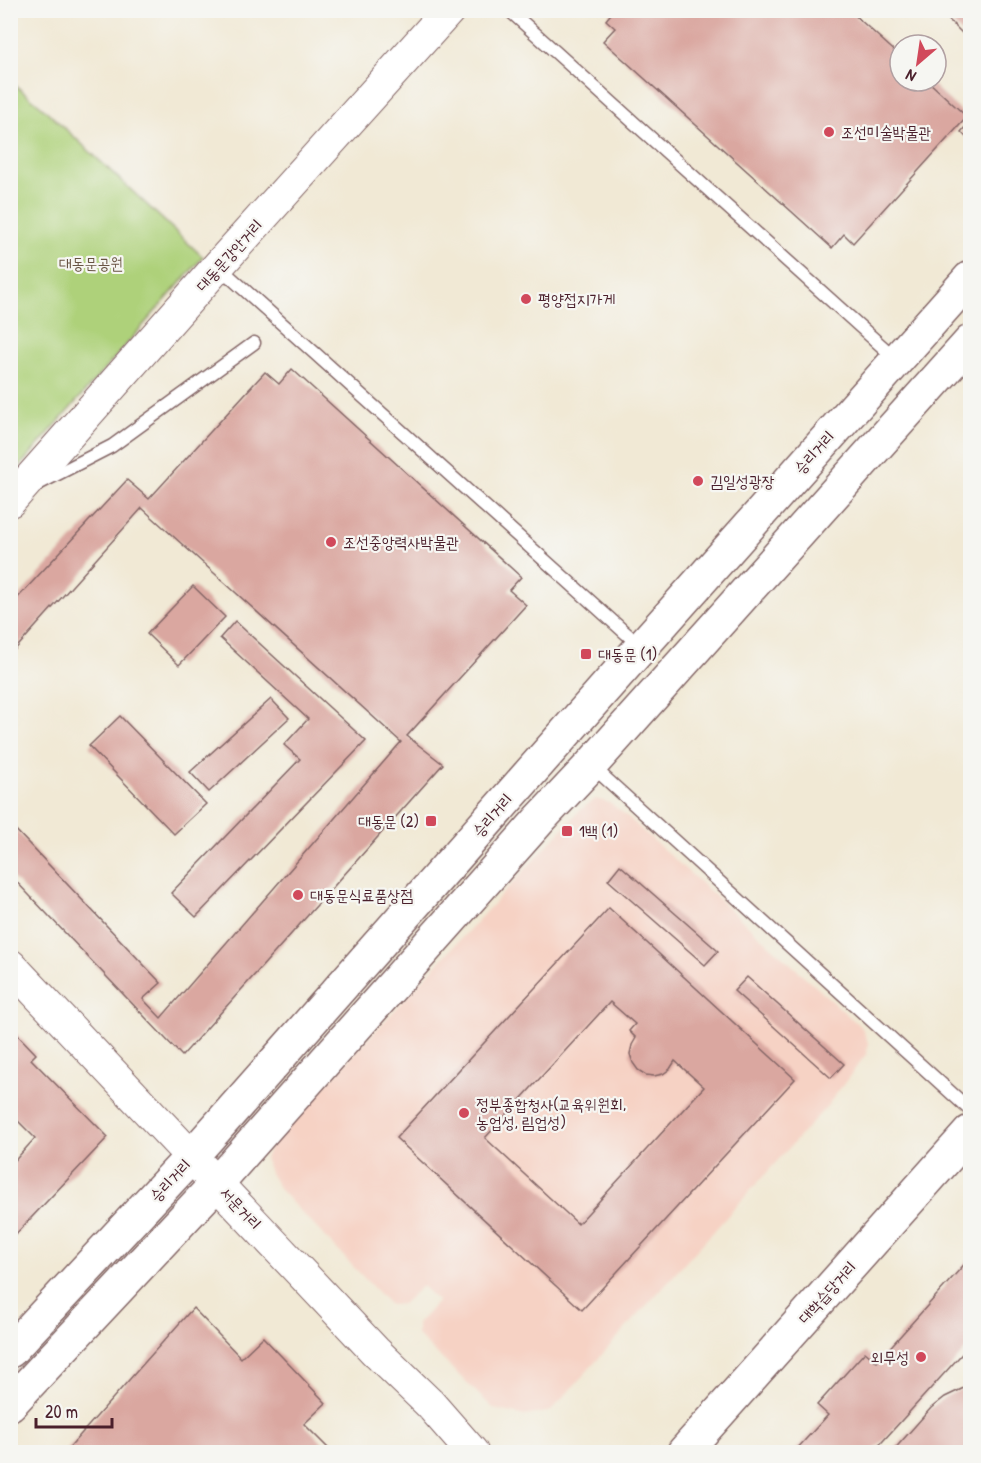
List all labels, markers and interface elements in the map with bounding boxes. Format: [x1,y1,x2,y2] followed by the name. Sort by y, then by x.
[888,33,948,93] north arrow
[901,64,920,88] text: N
[841,121,931,143] place label: 조선미술박물관
[822,125,836,139] marker: 조선미술박물관
[191,214,267,296] street label: 대동문강안거리
[59,252,123,274] park label: 대동문공원
[538,288,615,310] place label: 평양접지가게
[519,292,533,306] marker: 평양접지가게
[789,426,839,478] street label: 승리거리
[710,470,775,492] place label: 김일성광장
[691,474,705,488] marker: 김일성광장
[343,531,459,553] place label: 조선중앙력사박물관
[324,535,338,549] marker: 조선중앙력사박물관
[598,643,657,665] place label: 대동문 (1)
[579,647,593,661] marker: 대동문 (1)
[467,788,517,842] street label: 승리거리
[358,810,419,832] place label: 대동문 (2)
[424,814,438,828] marker: 대동문 (2)
[579,820,618,842] place label: 1백 (1)
[560,824,574,838] marker: 1백 (1)
[310,884,413,906] place label: 대동문식료품상점
[291,888,305,902] marker: 대동문식료품상점
[476,1093,626,1133] place label: 정부종합청사(교육위원회, 농업성, 림업성)
[457,1106,471,1120] marker: 정부종합청사(교육위원회, 농업성, 림업성)
[144,1154,196,1206] street label: 승리거리
[215,1182,267,1234] street label: 서문거리
[793,1256,861,1328] street label: 대학습당거리
[870,1346,909,1368] place label: 외무성
[914,1350,928,1364] marker: 외무성
[36,1391,112,1429] scale bar
[45,1399,78,1424] text: 20 m

